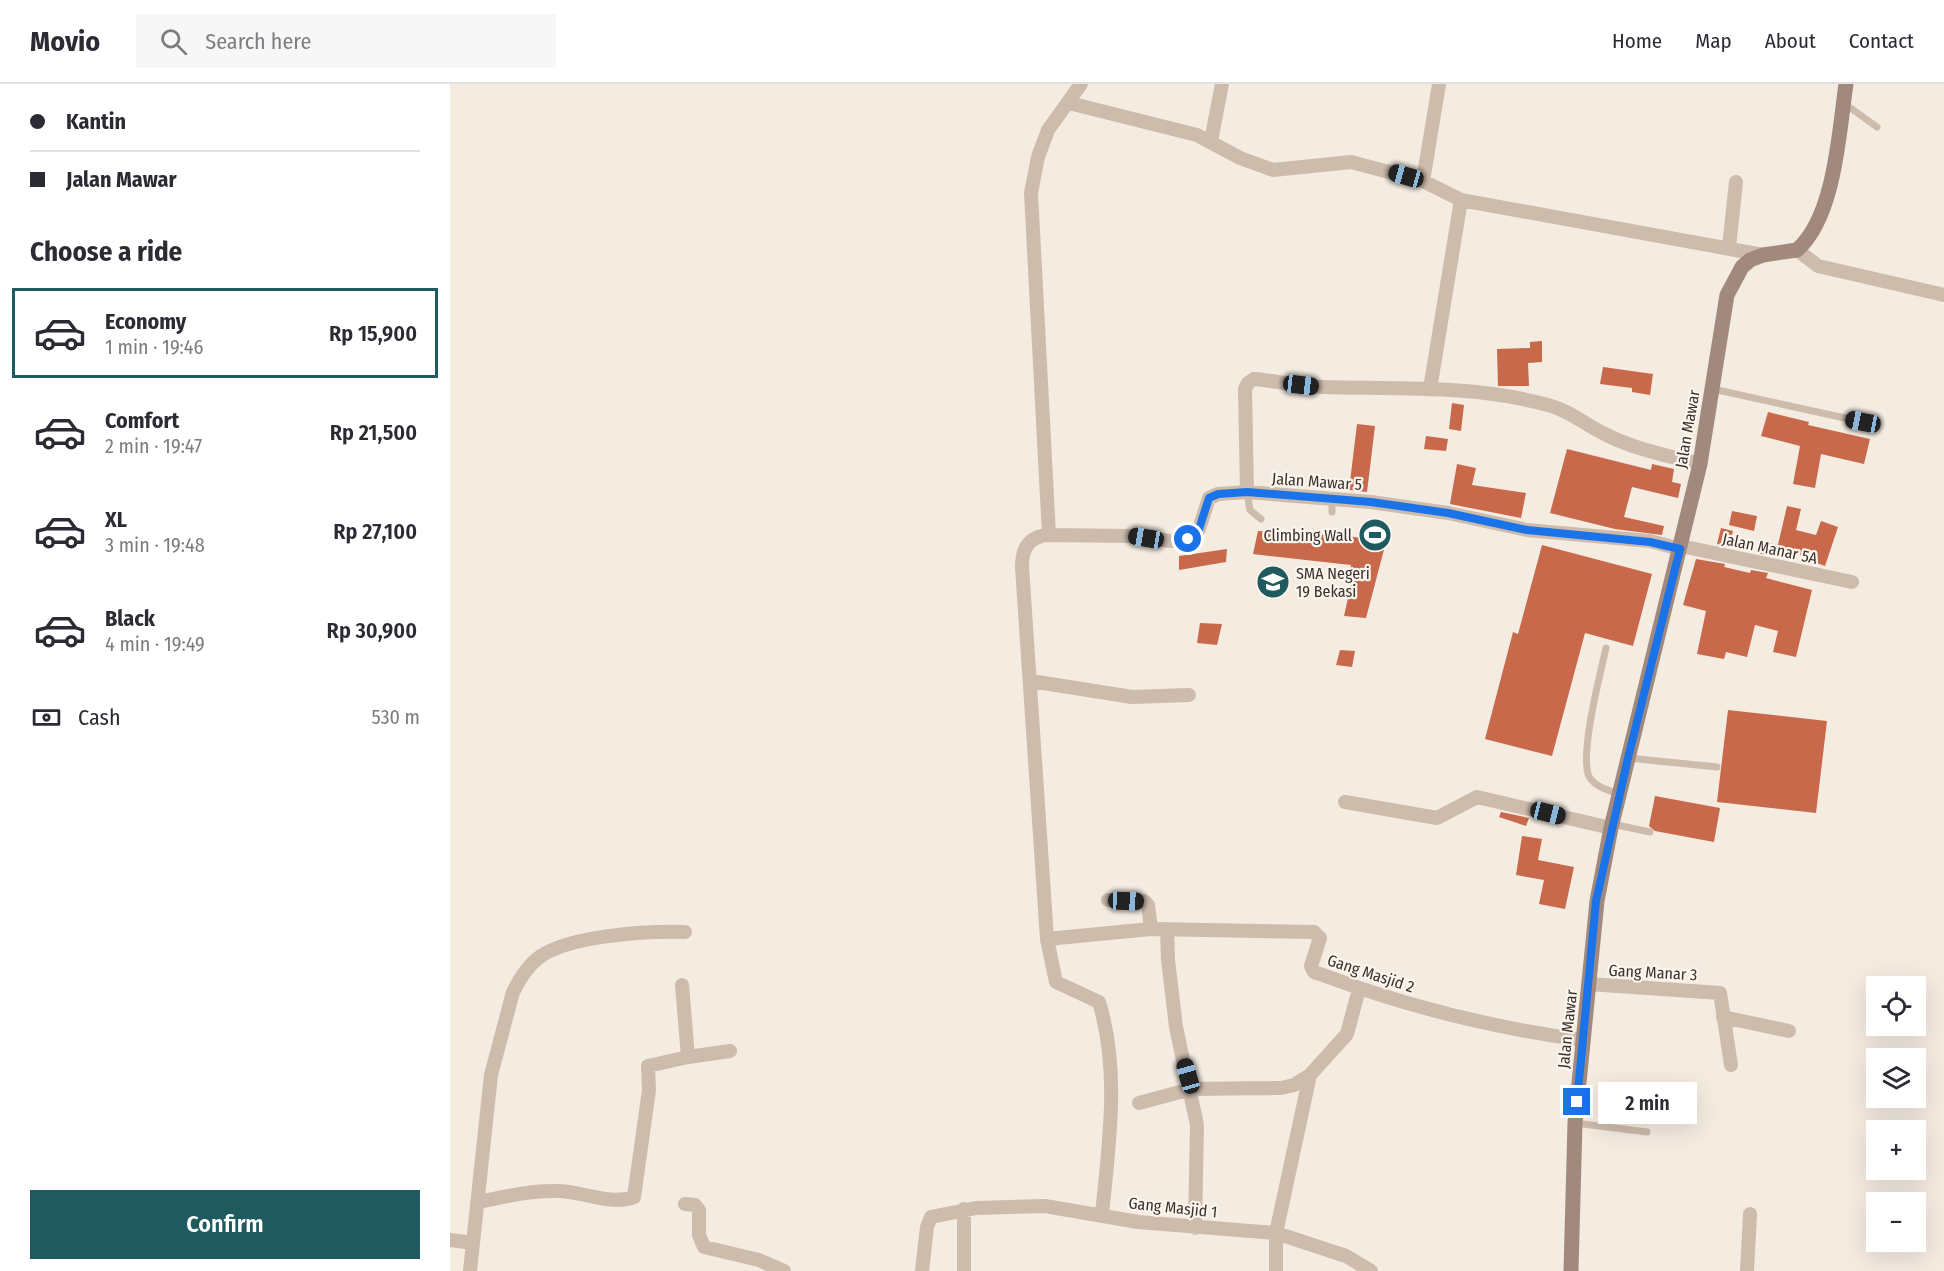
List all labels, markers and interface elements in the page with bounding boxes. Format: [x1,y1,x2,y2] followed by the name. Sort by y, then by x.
[136,14,556,68] search box
[30,25,100,58] text: Movio
[157,25,190,58] icon: search
[205,28,311,55] text: Search here
[1612,28,1662,54] text: Home
[1695,28,1732,54] text: Map
[1765,28,1816,54] text: About
[1849,28,1914,54] text: Contact
[66,108,126,135] text: Kantin
[1386,162,1426,190] car
[66,166,176,193] text: Jalan Mawar
[30,236,182,268] text: Choose a ride
[33,306,87,360] icon: car
[105,308,186,335] text: Economy
[329,320,417,347] text: Rp 15,900
[105,335,203,359] text: 1 min · 19:46
[1282,374,1320,396] car
[1671,388,1704,470] street label: Jalan Mawar
[33,405,87,459] icon: car
[105,407,179,434] text: Comfort
[1844,410,1882,434] car
[330,419,417,446] text: Rp 21,500
[105,434,202,458] text: 2 min · 19:47
[1271,469,1363,494] street label: Jalan Mawar 5
[33,504,87,558] icon: car
[105,506,127,533] text: XL
[1357,517,1393,553] sports icon: Climbing Wall
[333,518,417,545] text: Rp 27,100
[1174,525,1201,552] route start
[1127,526,1165,550] car
[1264,526,1352,545] place label: Climbing Wall
[1721,529,1820,568] street label: Jalan Manar 5A
[105,533,205,557] text: 3 min · 19:48
[1255,564,1291,600] school or university icon: SMA Negeri 19 Bekasi
[1296,564,1370,601] place label: SMA Negeri 19 Bekasi
[33,603,87,657] icon: car
[105,605,155,632] text: Black
[327,617,417,644] text: Rp 30,900
[105,632,205,656] text: 4 min · 19:49
[30,701,63,734] icon: cash
[78,704,121,731] text: Cash
[371,705,420,729] text: 530 m
[1528,800,1568,826] car
[1108,891,1144,911] car
[1325,951,1417,996] street label: Gang Masjid 2
[1608,961,1698,984] street label: Gang Manar 3
[1866,976,1926,1252] map controls
[1866,976,1926,1036] button: locate
[1554,988,1581,1069] street label: Jalan Mawar
[1866,1048,1926,1108] button: layers
[1174,1056,1202,1096] car
[1598,1081,1697,1123] callout: 2 min
[1563,1088,1590,1115] route end
[1625,1091,1670,1115] text: 2 min
[1866,1120,1926,1180] button: +
[30,1190,420,1259] button: Confirm
[1866,1192,1926,1252] button: −
[1128,1193,1218,1222] street label: Gang Masjid 1

